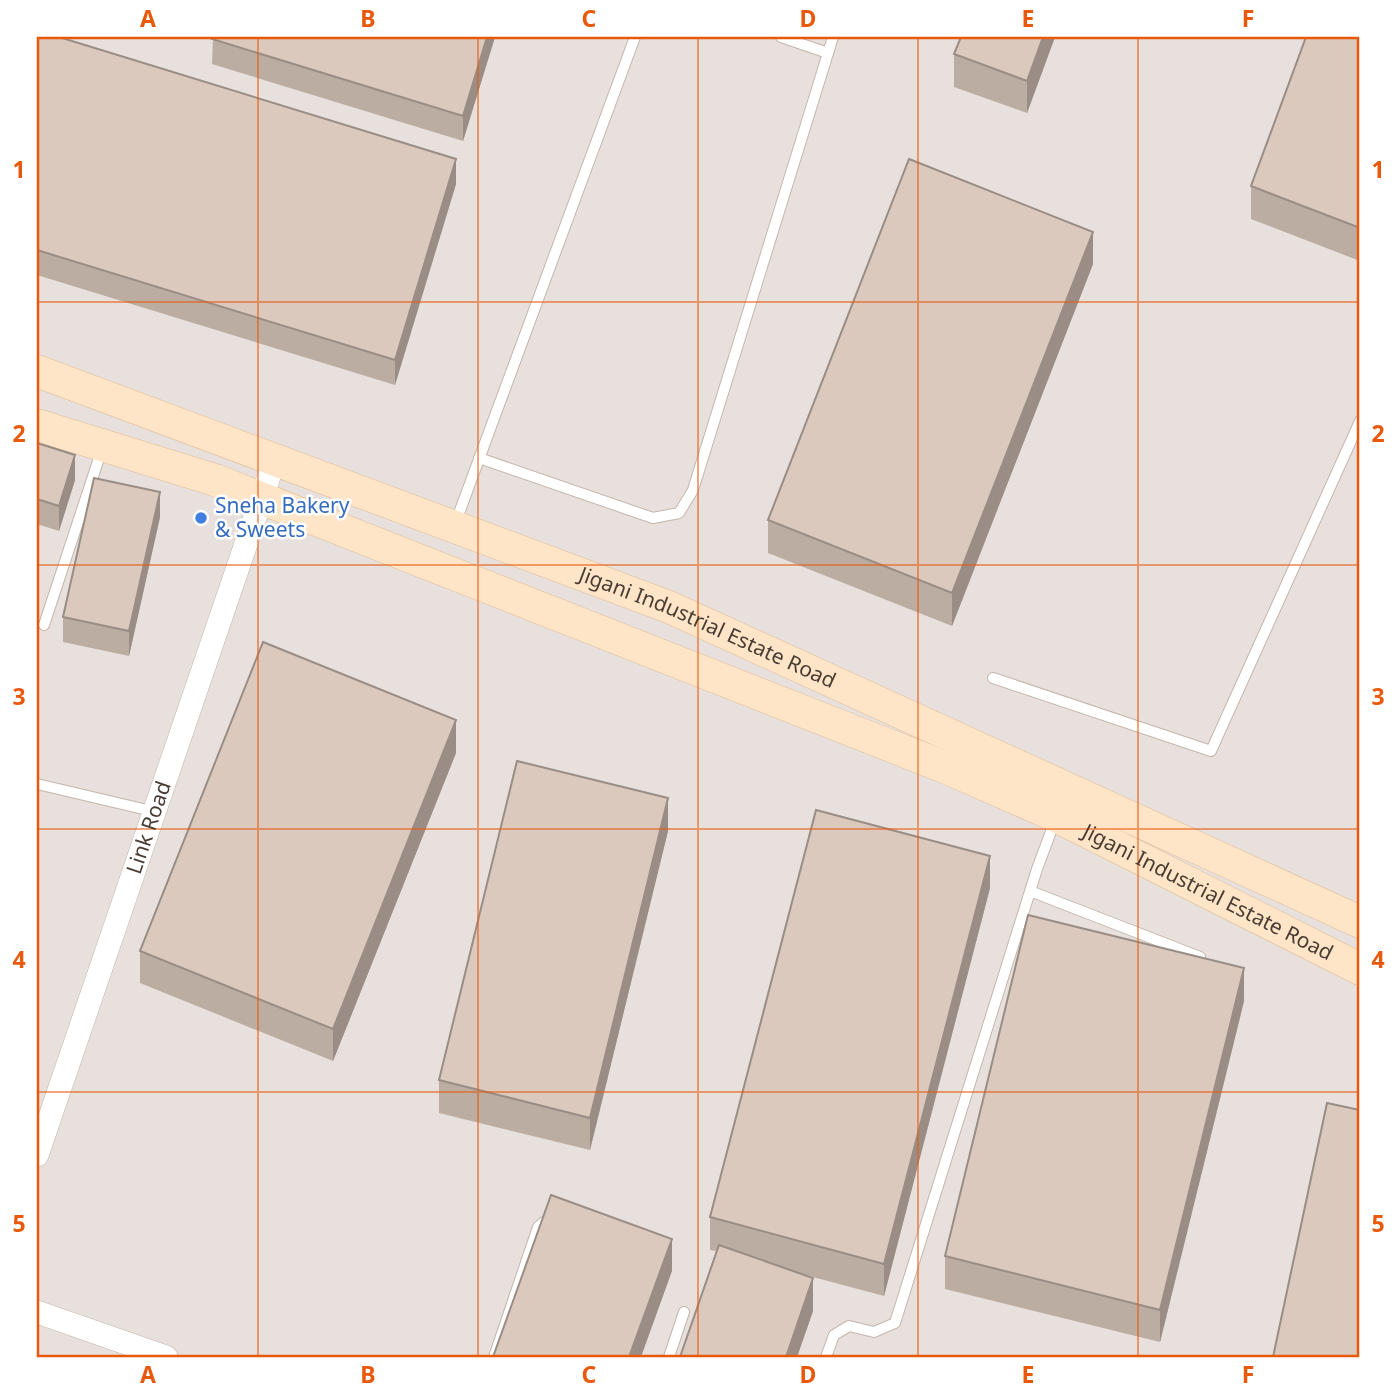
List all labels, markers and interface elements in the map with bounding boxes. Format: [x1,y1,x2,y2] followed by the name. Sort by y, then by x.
[140,2,156,34] text: A
[360,2,376,34] text: B
[582,2,597,34] text: C
[800,2,816,34] text: D
[1022,2,1034,34] text: E
[1242,2,1254,34] text: F
[12,153,26,185] text: 1
[1371,153,1385,185] text: 1
[12,417,26,449] text: 2
[1371,417,1385,449] text: 2
[215,491,350,543] place label: Sneha Bakery & Sweets
[193,510,209,526] marker: Sneha Bakery & Sweets
[574,559,841,694] street label: Jigani Industrial Estate Road
[12,680,26,712] text: 3
[1371,680,1385,712] text: 3
[119,777,177,878] street label: Link Road
[1077,816,1338,966] street label: Jigani Industrial Estate Road
[12,943,26,975] text: 4
[1371,943,1385,975] text: 4
[12,1207,26,1239] text: 5
[1371,1207,1385,1239] text: 5
[140,1358,156,1390] text: A
[360,1358,376,1390] text: B
[582,1358,597,1390] text: C
[800,1358,816,1390] text: D
[1022,1358,1034,1390] text: E
[1242,1358,1254,1390] text: F

